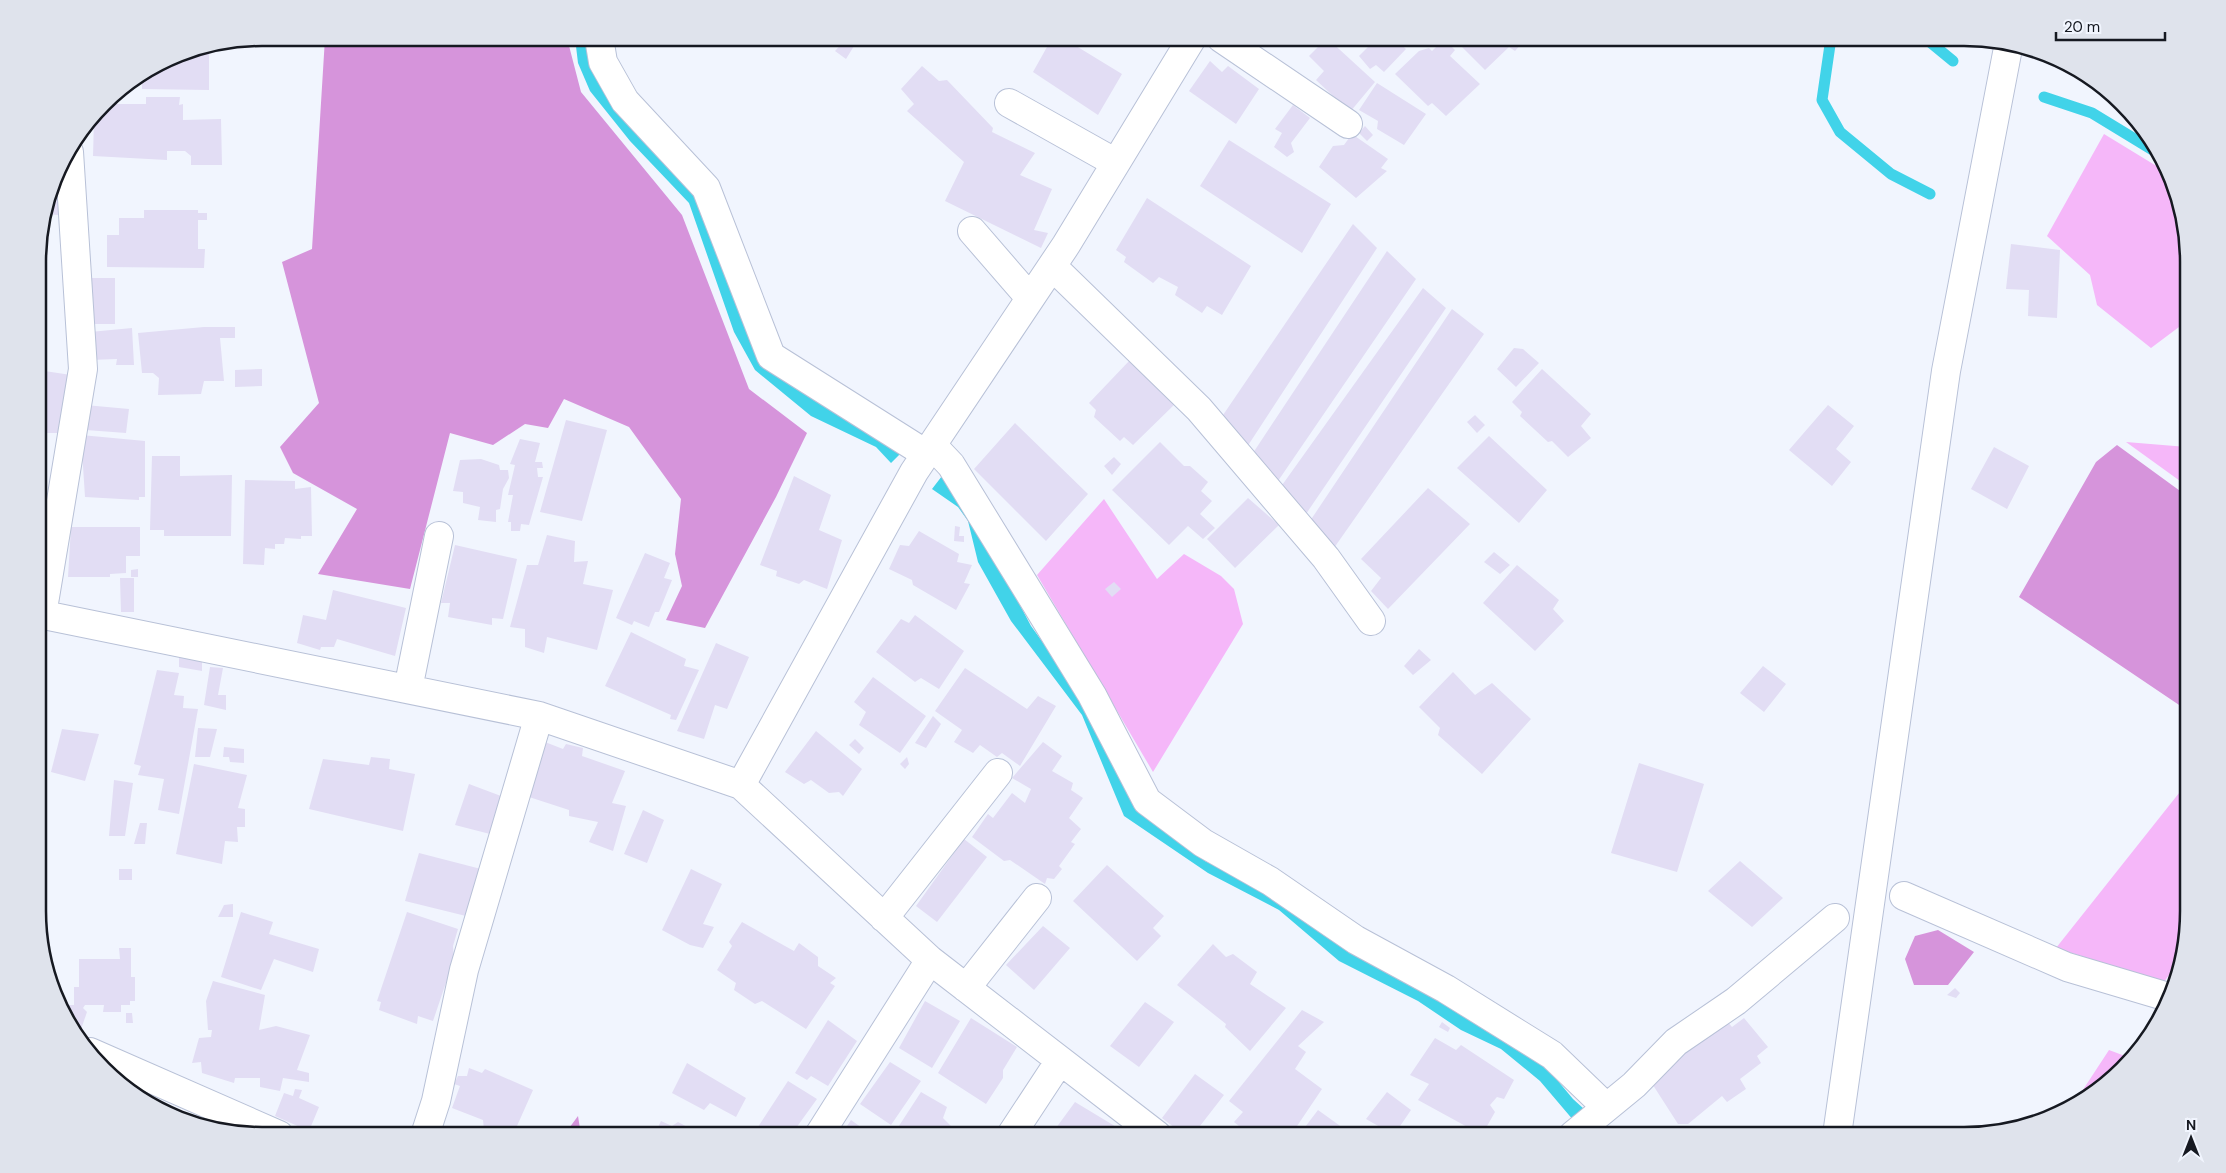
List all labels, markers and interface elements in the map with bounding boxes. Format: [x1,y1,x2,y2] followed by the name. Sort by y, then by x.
[2056,10,2165,42] scale bar
[2064,17,2100,37] text: 20 m
[2166,1113,2216,1163] north arrow
[2186,1116,2196,1134] text: N

